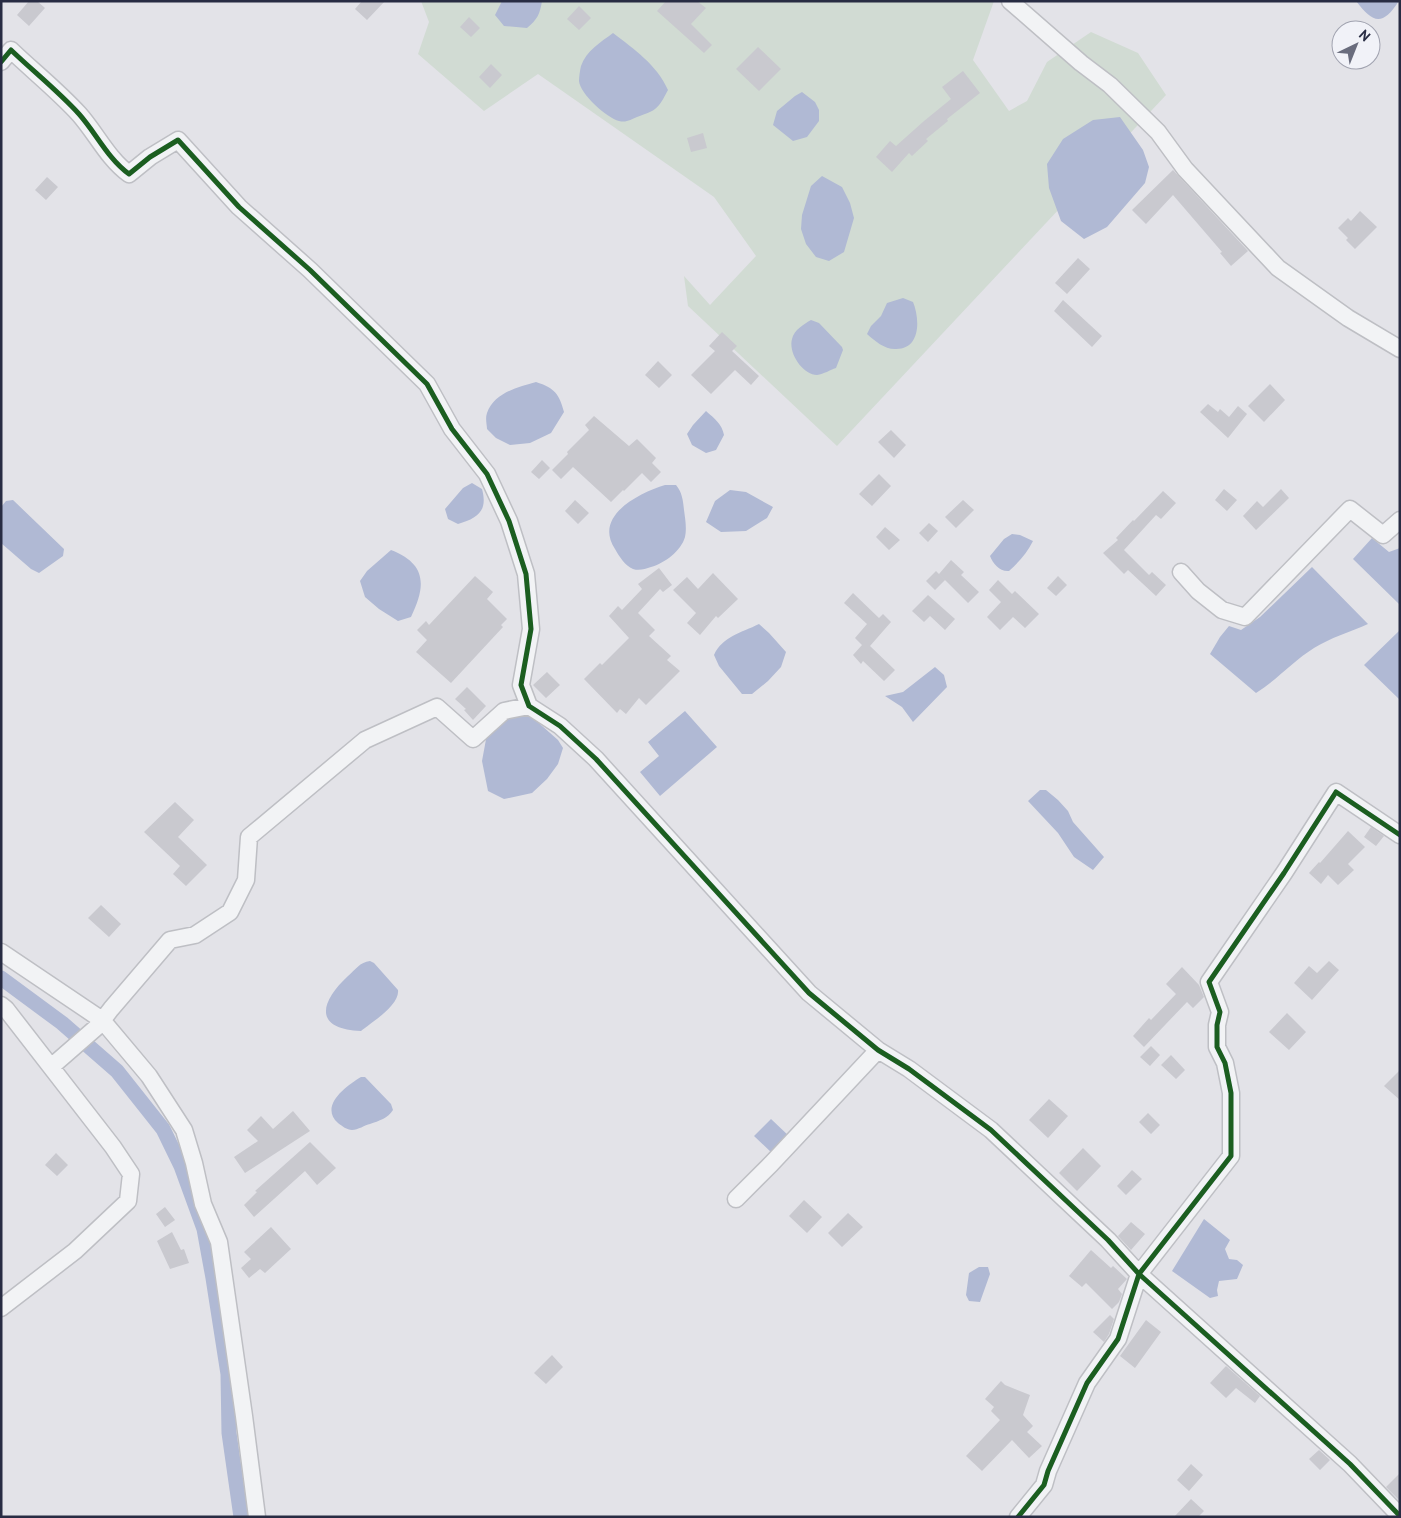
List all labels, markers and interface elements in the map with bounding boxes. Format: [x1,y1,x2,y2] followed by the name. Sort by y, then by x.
[1331,20,1381,70] north arrow
[1355,26,1374,45] text: N

